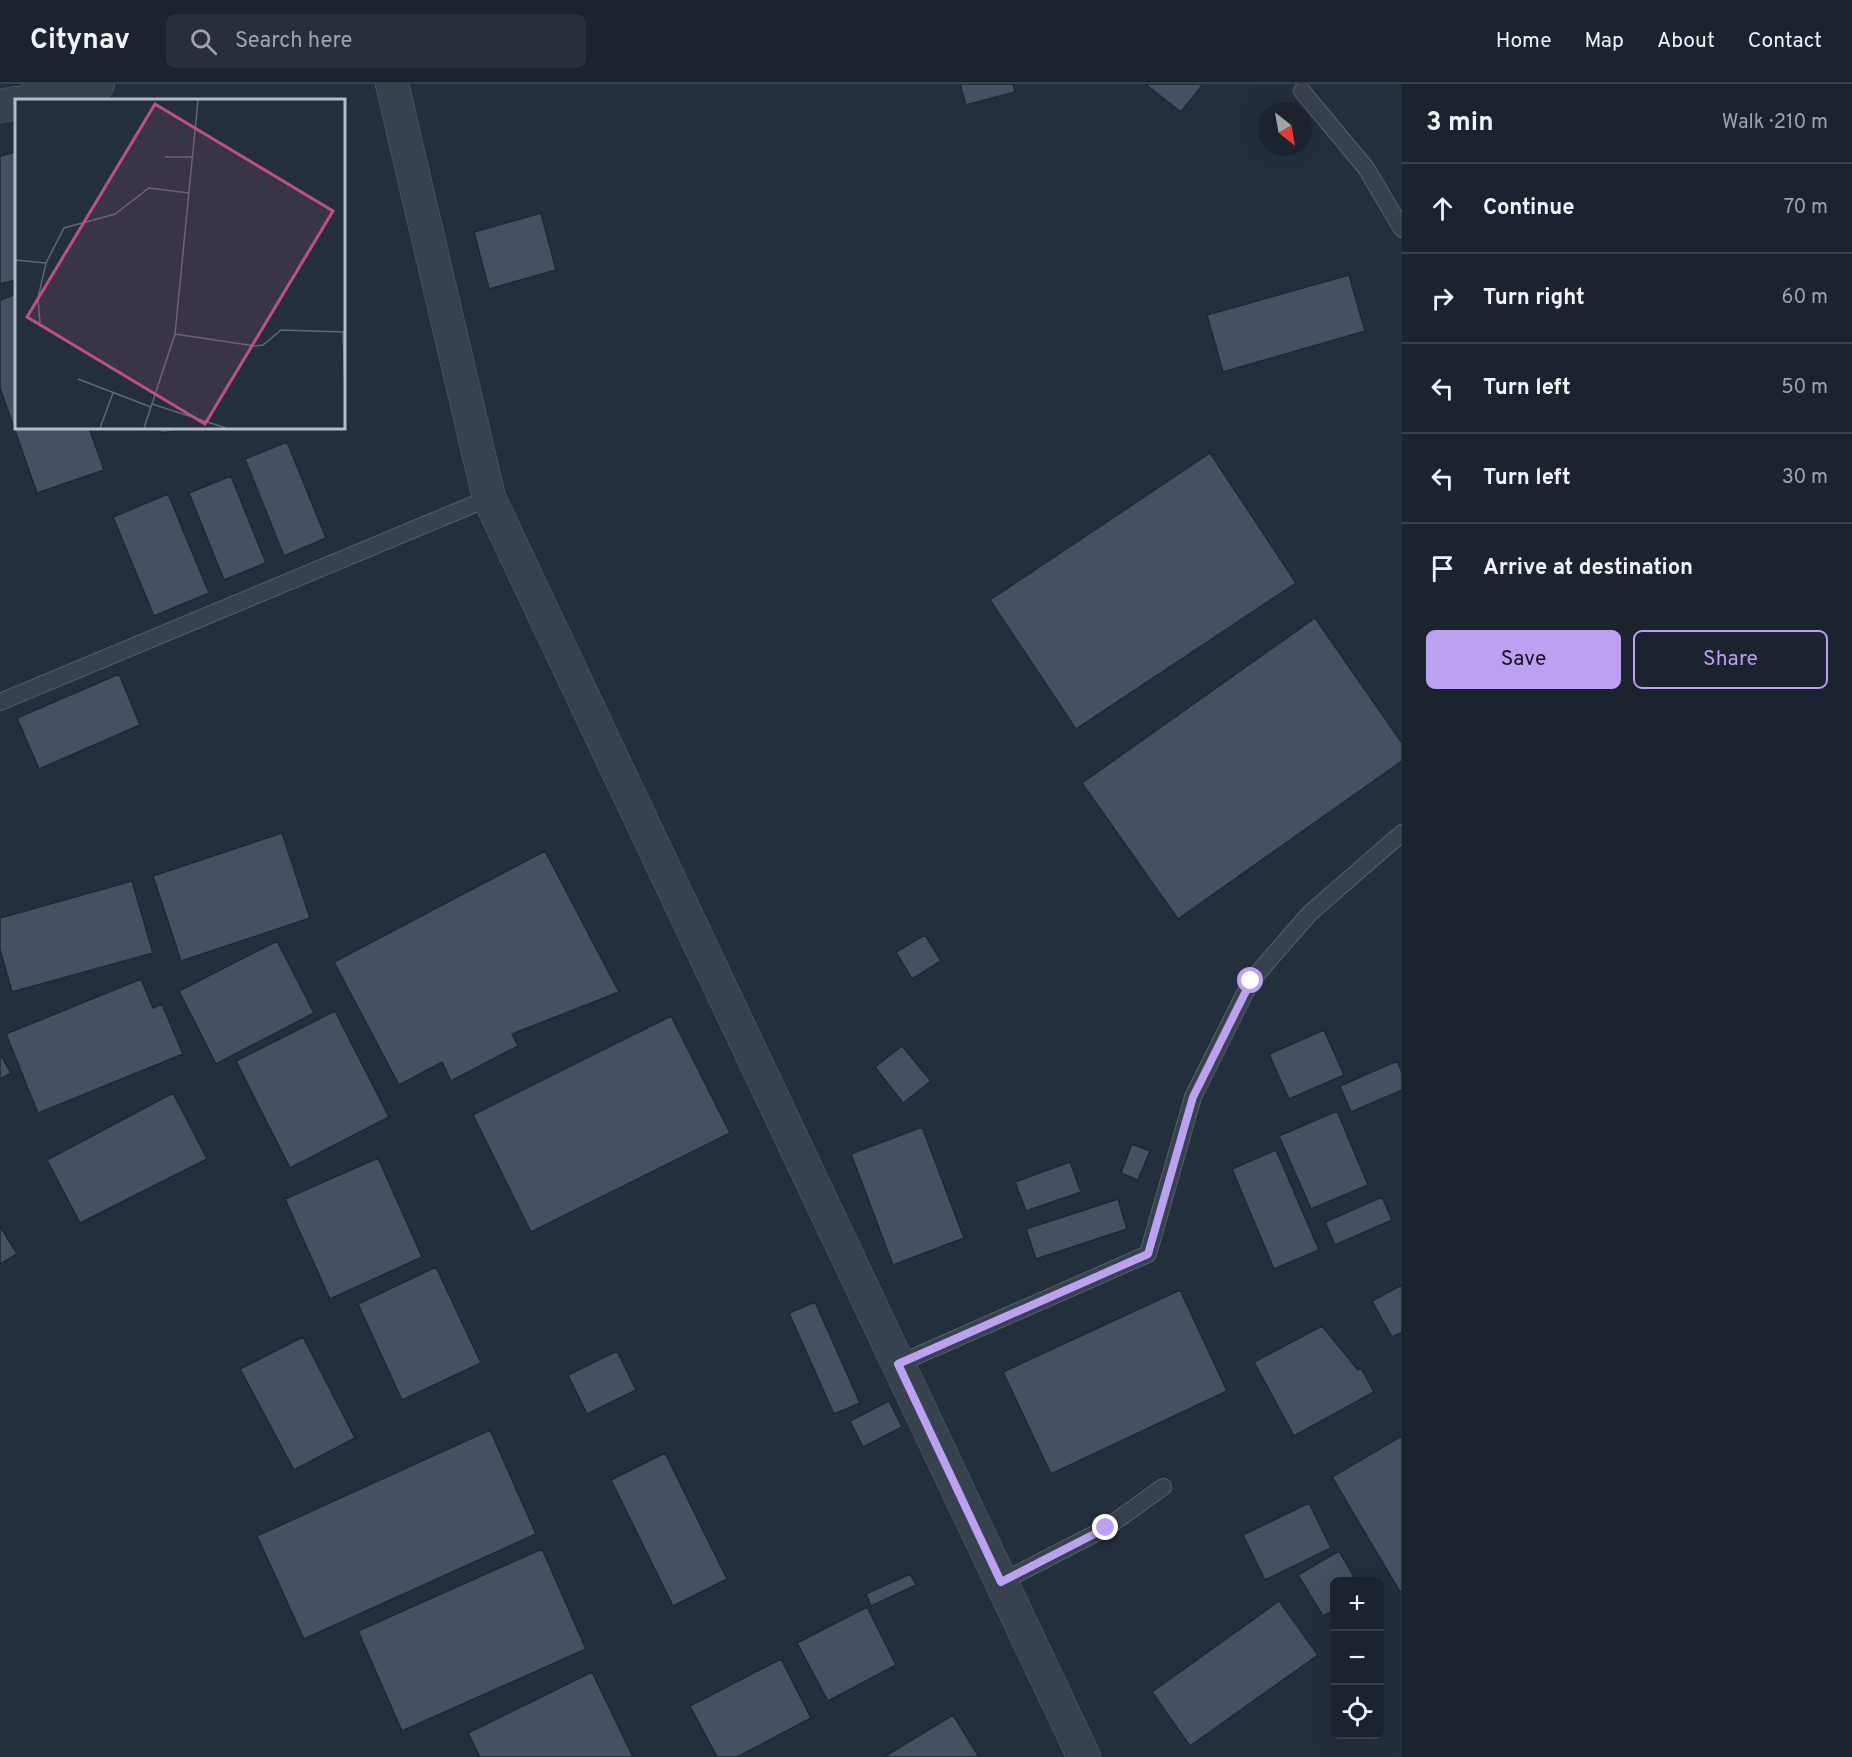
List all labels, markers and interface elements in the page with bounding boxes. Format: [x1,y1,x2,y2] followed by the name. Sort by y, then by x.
[166,14,586,68] search box
[30,23,130,59] text: Citynav
[187,25,220,58] icon: search
[235,28,352,55] text: Search here
[1496,28,1552,55] text: Home
[1585,28,1624,55] text: Map
[1657,28,1715,55] text: About
[1748,28,1822,55] text: Contact
[15,99,345,429] inset map
[1258,102,1312,156] north arrow
[1426,107,1494,140] text: 3 min
[1722,110,1828,136] text: Walk · 210 m
[1426,192,1459,225] icon: ahead
[1483,195,1574,222] text: Continue
[1784,195,1828,221] text: 70 m
[1426,282,1459,315] icon: right
[1483,285,1585,312] text: Turn right
[1782,285,1828,311] text: 60 m
[1426,372,1459,405] icon: left
[1483,375,1571,402] text: Turn left
[1781,375,1828,401] text: 50 m
[1426,462,1459,495] icon: left
[1483,465,1571,492] text: Turn left
[1782,465,1828,491] text: 30 m
[1426,552,1459,585] icon: arrive
[1483,555,1693,582] text: Arrive at destination
[1426,630,1621,689] button: Save
[1633,630,1828,689] button: Share
[1237,967,1263,993] route start
[1092,1514,1118,1540] route end
[1330,1577,1384,1739] map controls
[1330,1577,1384,1631] button: +
[1330,1631,1384,1685] button: −
[1330,1685,1384,1739] button: locate

